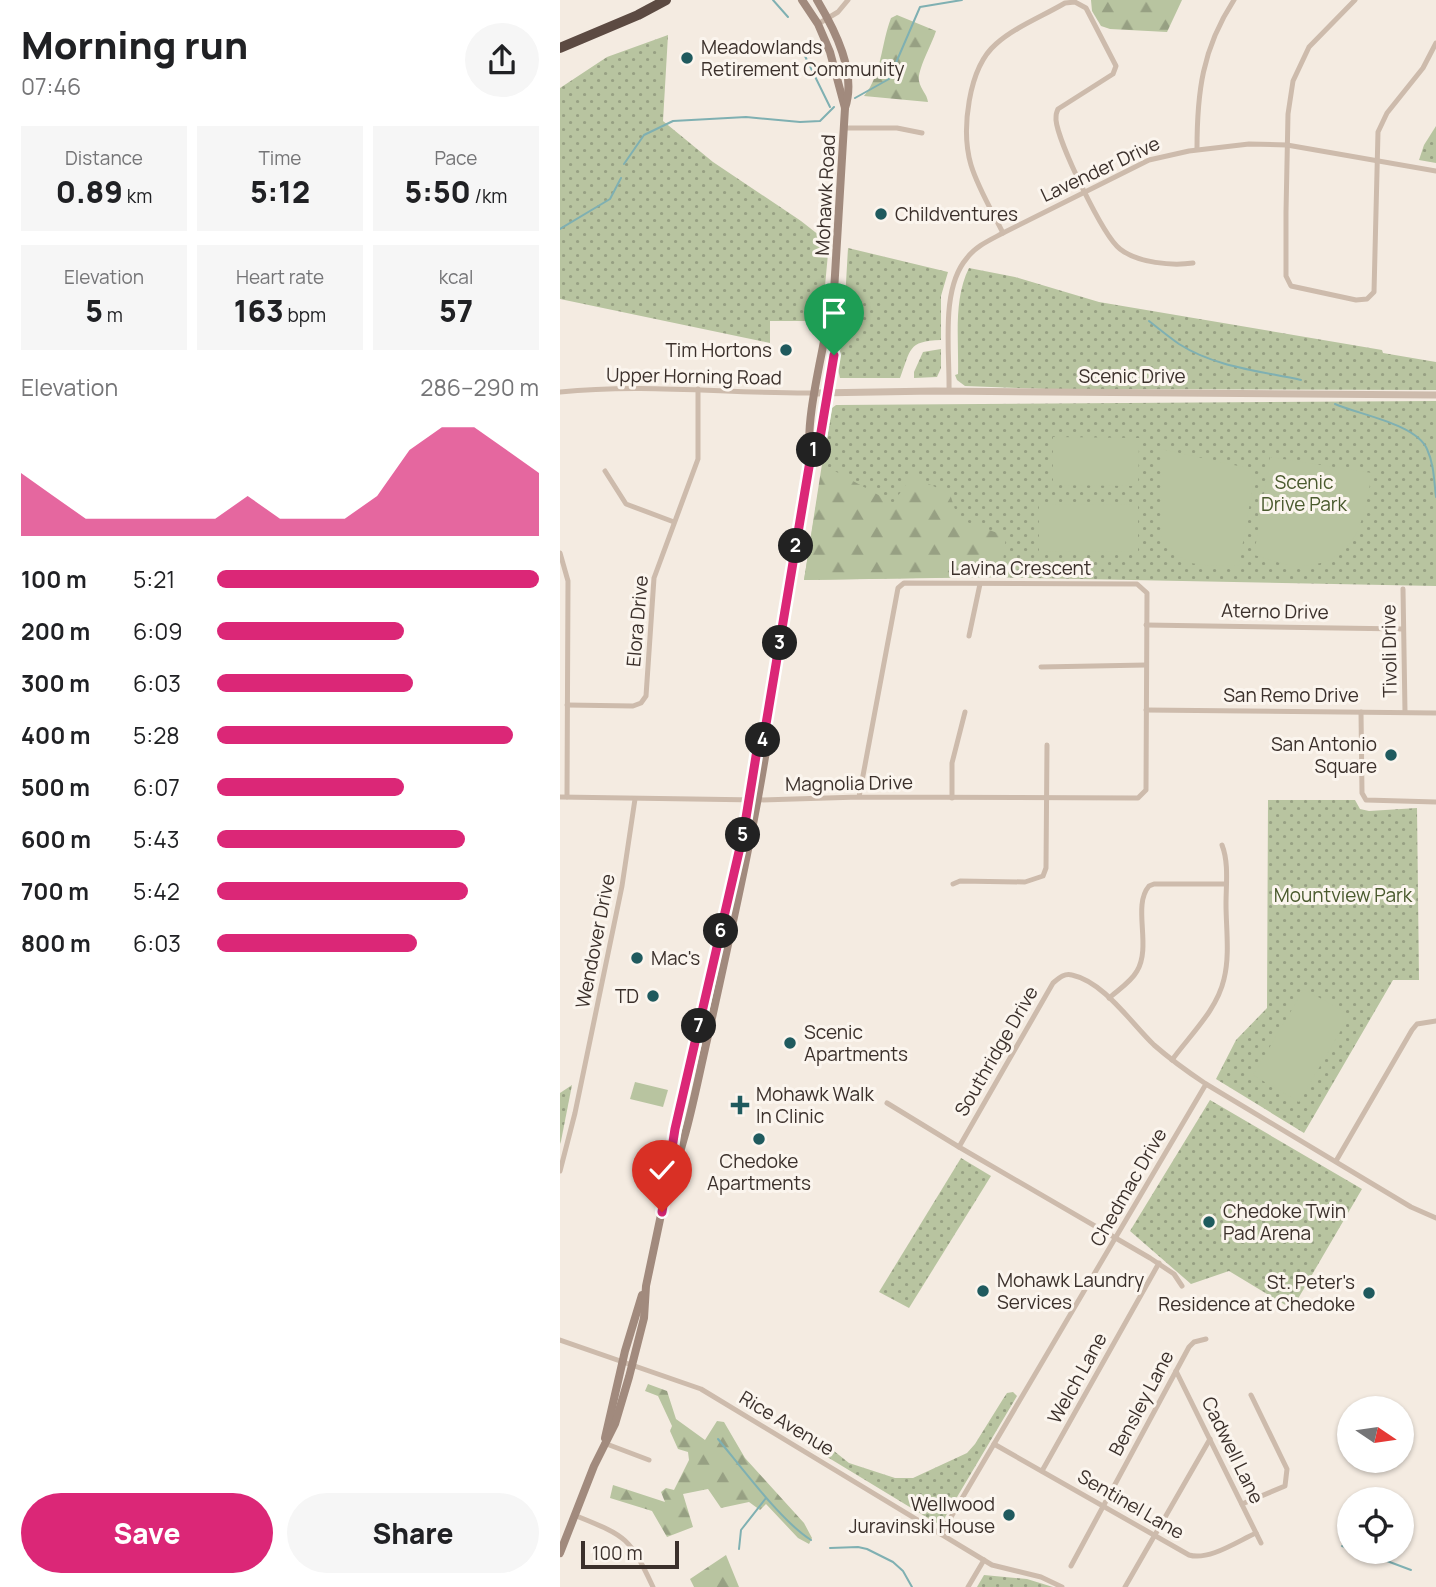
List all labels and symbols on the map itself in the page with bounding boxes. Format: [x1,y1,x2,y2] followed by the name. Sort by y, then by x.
[701,34,905,82] place label: Meadowlands Retirement Community
[679,50,695,66] marker: Meadowlands Retirement Community
[1036,130,1164,208] street label: Lavender Drive
[809,134,841,256] street label: Mohawk Road
[895,201,1018,227] place label: Childventures
[873,206,889,222] marker: Childventures
[804,283,864,355] pin
[665,337,772,363] place label: Tim Hortons
[778,342,794,358] marker: Tim Hortons
[606,361,782,391] street label: Upper Horning Road
[1078,363,1186,389] street label: Scenic Drive
[796,433,832,468] pin: 1
[1261,469,1348,517] park label: Scenic Drive Park
[778,528,814,564] pin: 2
[951,555,1091,581] street label: Lavina Crescent
[620,574,654,668] street label: Elora Drive
[1221,597,1329,625] street label: Aterno Drive
[1375,604,1403,698] street label: Tivoli Drive
[762,626,798,660] pin: 3
[1223,682,1359,708] street label: San Remo Drive
[746,722,780,758] pin: 4
[1271,731,1377,779] place label: San Antonio Square
[1383,747,1399,763] marker: San Antonio Square
[785,769,913,797] street label: Magnolia Drive
[726,818,760,852] pin: 5
[569,872,621,1010] street label: Wendover Drive
[1274,882,1413,908] park label: Mountview Park
[704,914,738,948] pin: 6
[651,945,700,971] place label: Mac's
[629,950,645,966] marker: Mac's
[948,981,1044,1121] street label: Southridge Drive
[615,983,639,1009] place label: TD
[645,988,661,1004] marker: TD
[682,1009,716,1044] pin: 7
[804,1019,908,1067] place label: Scenic Apartments
[782,1035,798,1051] marker: Scenic Apartments
[756,1081,874,1129] place label: Mohawk Walk In Clinic
[730,1095,750,1115] marker: Mohawk Walk In Clinic
[1084,1123,1172,1251] street label: Chedmac Drive
[751,1131,767,1147] marker: Chedoke Apartments
[632,1140,692,1212] pin
[707,1148,811,1196] place label: Chedoke Apartments
[1223,1198,1346,1246] place label: Chedoke Twin Pad Arena
[1201,1214,1217,1230] marker: Chedoke Twin Pad Arena
[997,1267,1144,1315] place label: Mohawk Laundry Services
[1158,1269,1355,1317] place label: St. Peter's Residence at Chedoke
[975,1283,991,1299] marker: Mohawk Laundry Services
[1361,1285,1377,1301] marker: St. Peter's Residence at Chedoke
[1041,1328,1113,1428] street label: Welch Lane
[1102,1346,1180,1460] street label: Bensley Lane
[735,1384,839,1462] street label: Rice Avenue
[1196,1392,1270,1508] street label: Cadwell Lane
[1337,1396,1414,1474] north arrow
[1073,1463,1189,1545] street label: Sentinel Lane
[849,1491,995,1539] place label: Wellwood Juravinski House
[1001,1507,1017,1523] marker: Wellwood Juravinski House
[581,1538,679,1570] scale bar

